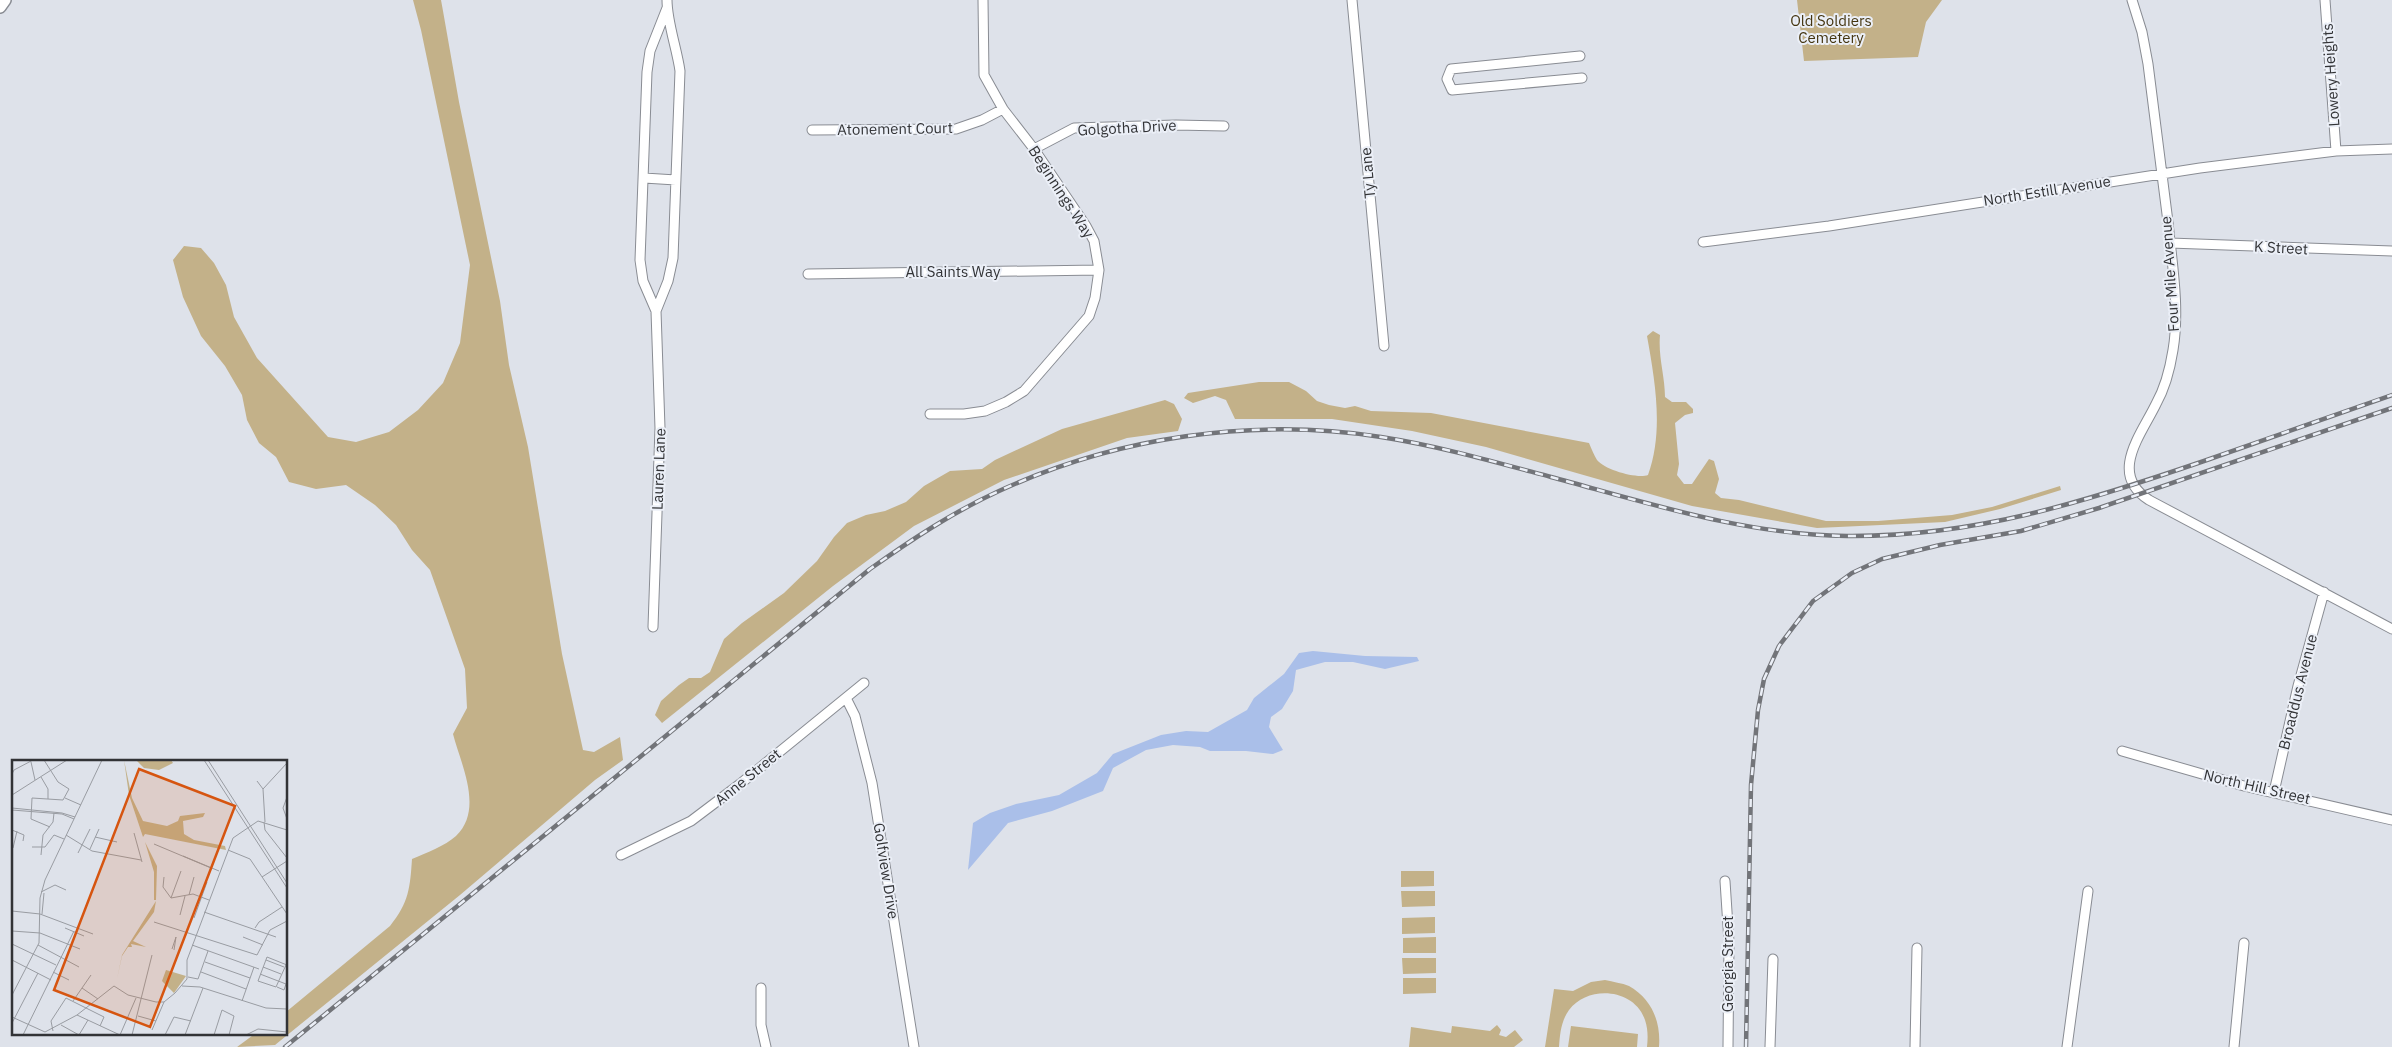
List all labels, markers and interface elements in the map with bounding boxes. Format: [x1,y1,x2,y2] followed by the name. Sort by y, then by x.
[1790,11,1872,47] park label: Old Soldiers Cemetery
[2317,23,2344,127] street label: Lowery Heights
[1077,115,1177,140] street label: Golgotha Drive
[837,118,953,139] street label: Atonement Court
[1024,142,1099,242] street label: Beginnings Way
[1356,147,1379,199] street label: Ty Lane
[1982,171,2112,210] street label: North Estill Avenue
[2156,216,2183,332] street label: Four Mile Avenue
[2253,237,2309,258] street label: K Street
[906,262,1001,281] street label: All Saints Way
[648,428,669,510] street label: Lauren Lane
[2274,632,2321,752] street label: Broaddus Avenue
[711,744,785,809] street label: Anne Street
[12,760,288,1034] inset map
[2202,765,2312,808] street label: North Hill Street
[870,821,903,920] street label: Golfview Drive
[1718,916,1737,1012] street label: Georgia Street

